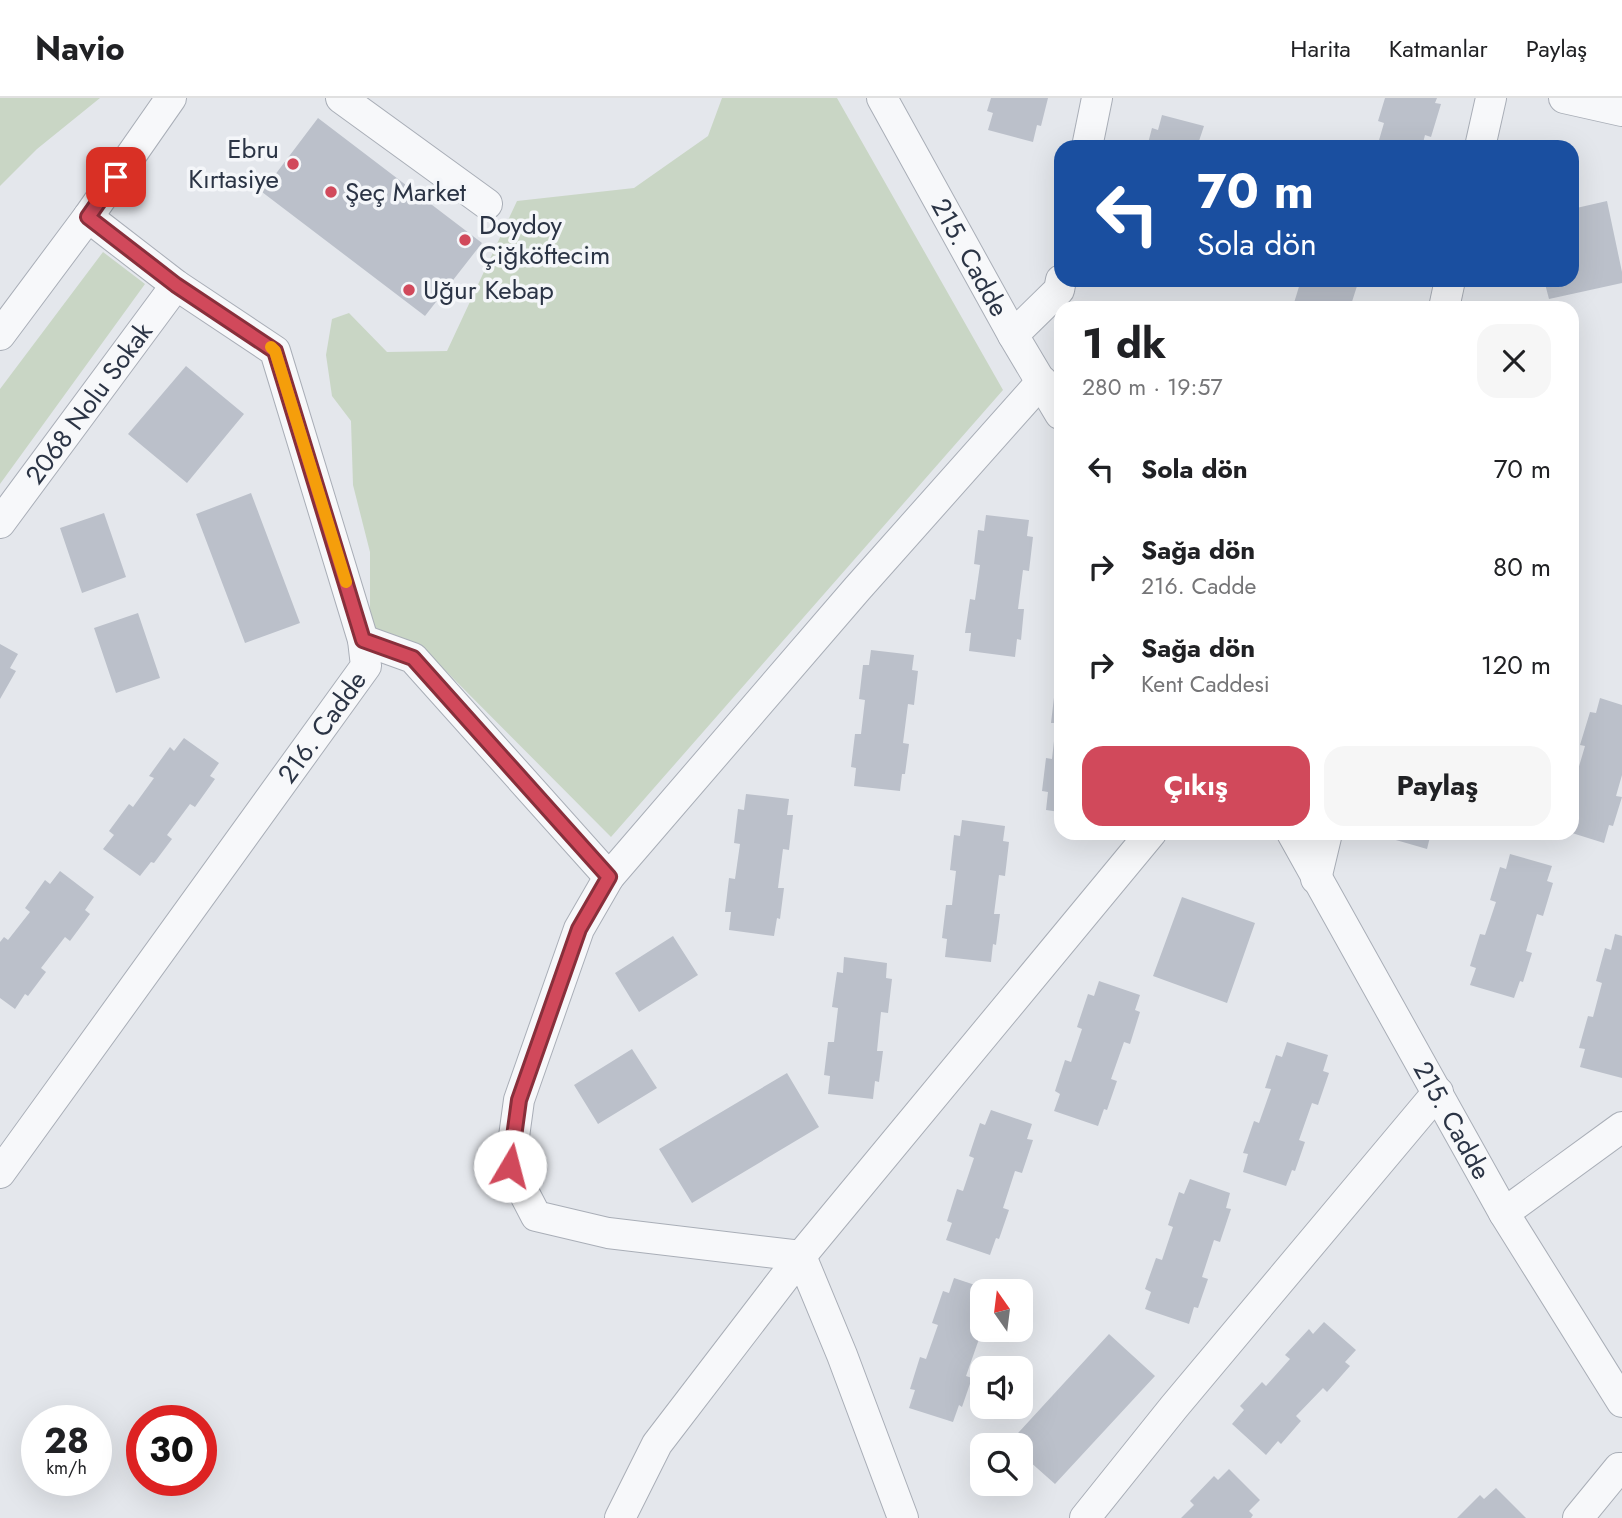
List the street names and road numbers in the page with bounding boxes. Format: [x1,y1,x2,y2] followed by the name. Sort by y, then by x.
[922,191,1018,323] street label: 215. Cadde
[16,314,162,492] street label: 2068 Nolu Sokak
[268,663,376,791] street label: 216. Cadde
[1404,1054,1501,1186] street label: 215. Cadde

